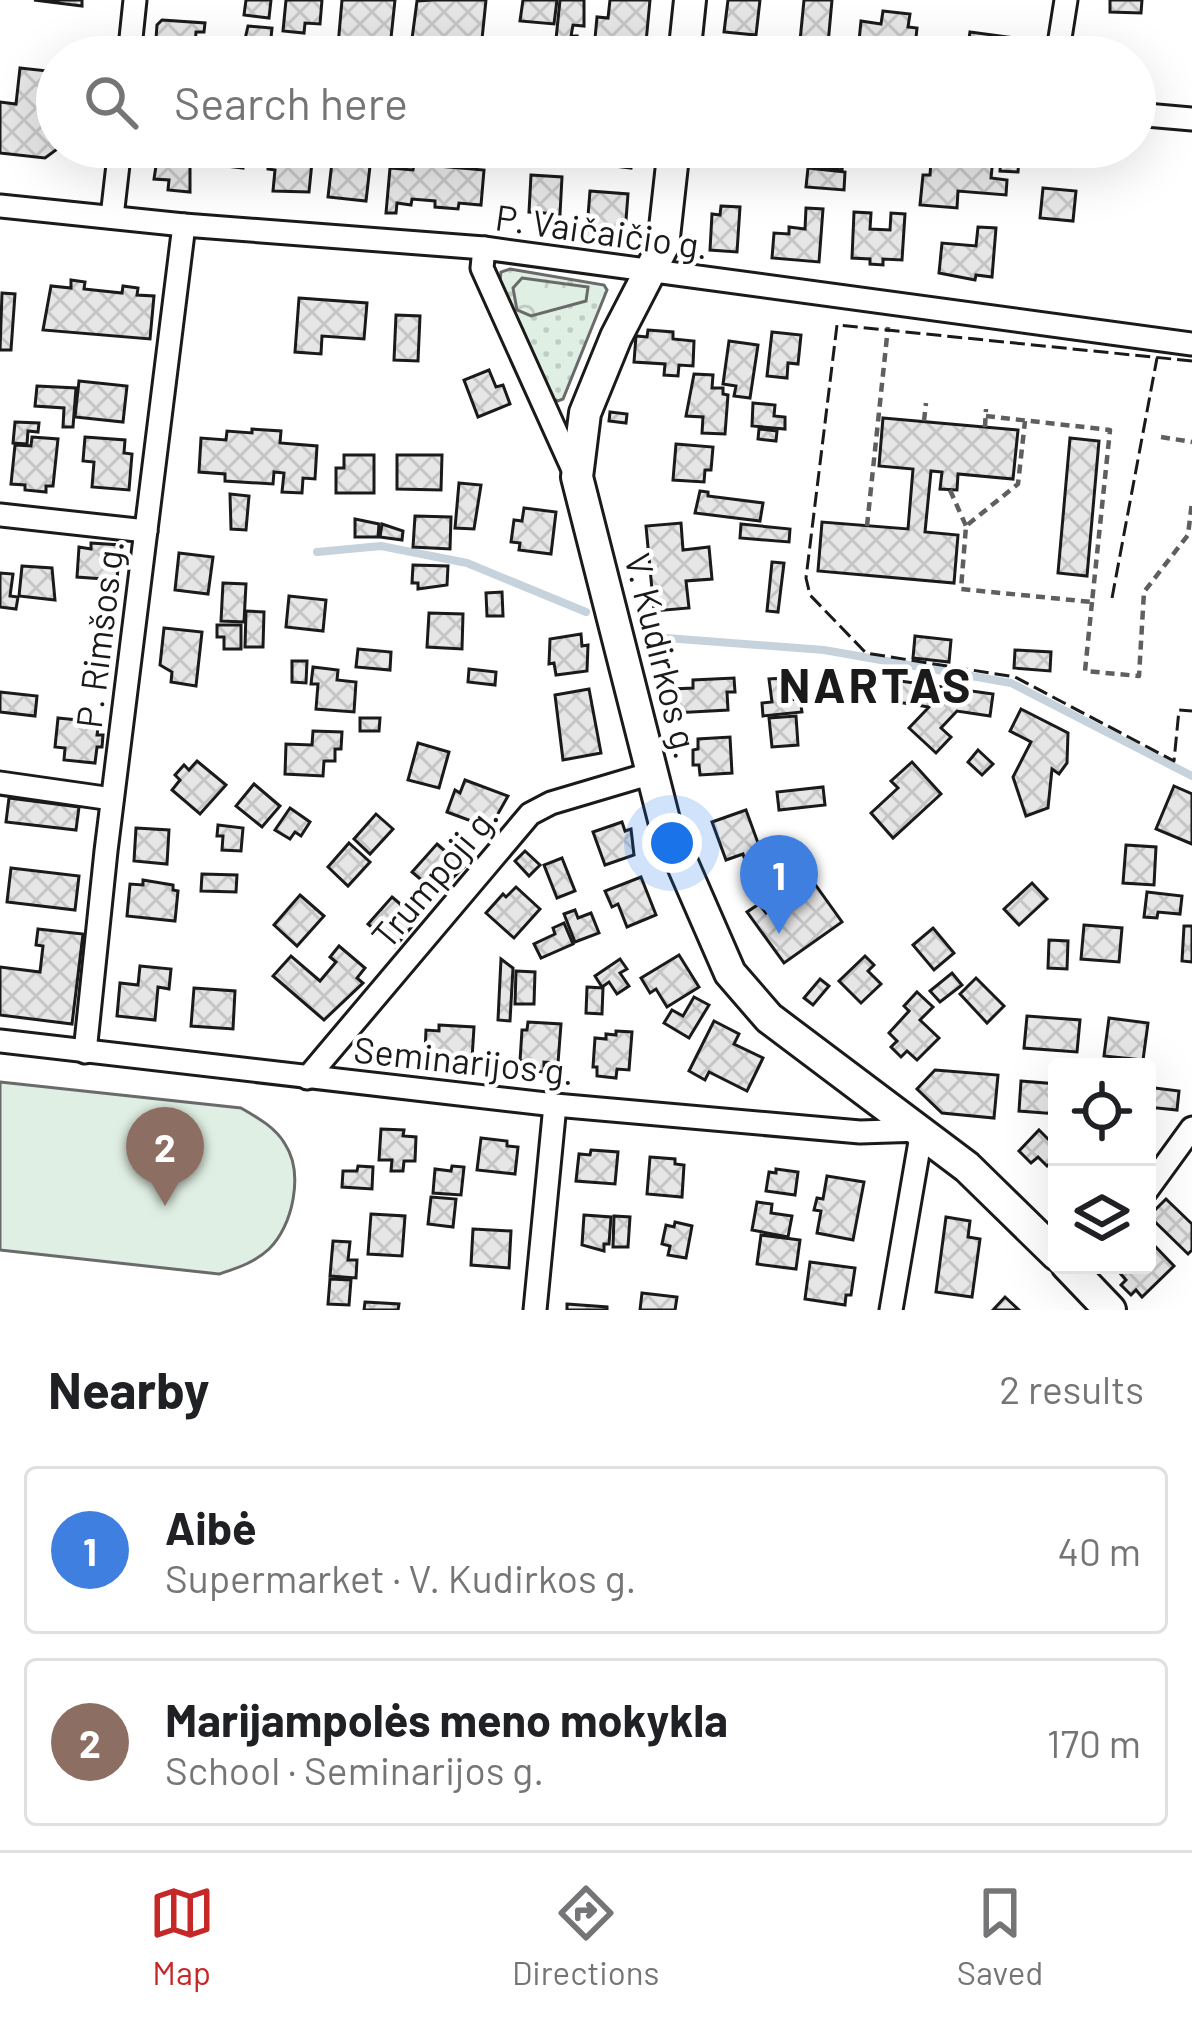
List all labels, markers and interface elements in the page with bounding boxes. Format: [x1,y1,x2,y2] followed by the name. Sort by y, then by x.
[36,36,1156,168] search box
[78,69,144,135] icon: search
[174,75,408,129] text: Search here
[493,194,711,267] street label: P. Vaičaičio g.
[66,537,131,730] street label: P. Rimšos g.
[617,548,710,763] street label: V. Kudirkos g.
[778,655,974,713] district label: NARTAS
[361,794,506,956] street label: Trumpoji g.
[642,813,702,873] your location
[740,835,818,934] pin: 1
[352,1027,577,1092] street label: Seminarijos g.
[1048,1058,1156,1274] map controls
[1048,1058,1156,1166] button: locate
[126,1107,204,1206] pin: 2
[1048,1166,1156,1274] button: layers
[48,1358,209,1419] text: Nearby
[999,1365,1144,1412] text: 2 results
[165,1500,257,1554] text: Aibė
[83,1527,97,1574] text: 1
[1057,1527,1141,1574] text: 40 m
[165,1554,636,1601] text: Supermarket · V. Kudirkos g.
[165,1692,728,1746] text: Marijampolės meno mokykla
[79,1719,101,1766] text: 2
[1047,1719,1141,1766] text: 170 m
[165,1746,544,1793] text: School · Seminarijos g.
[149,1880,215,1992] tab: Map
[512,1880,659,1992] tab: Directions
[957,1880,1043,1992] tab: Saved

